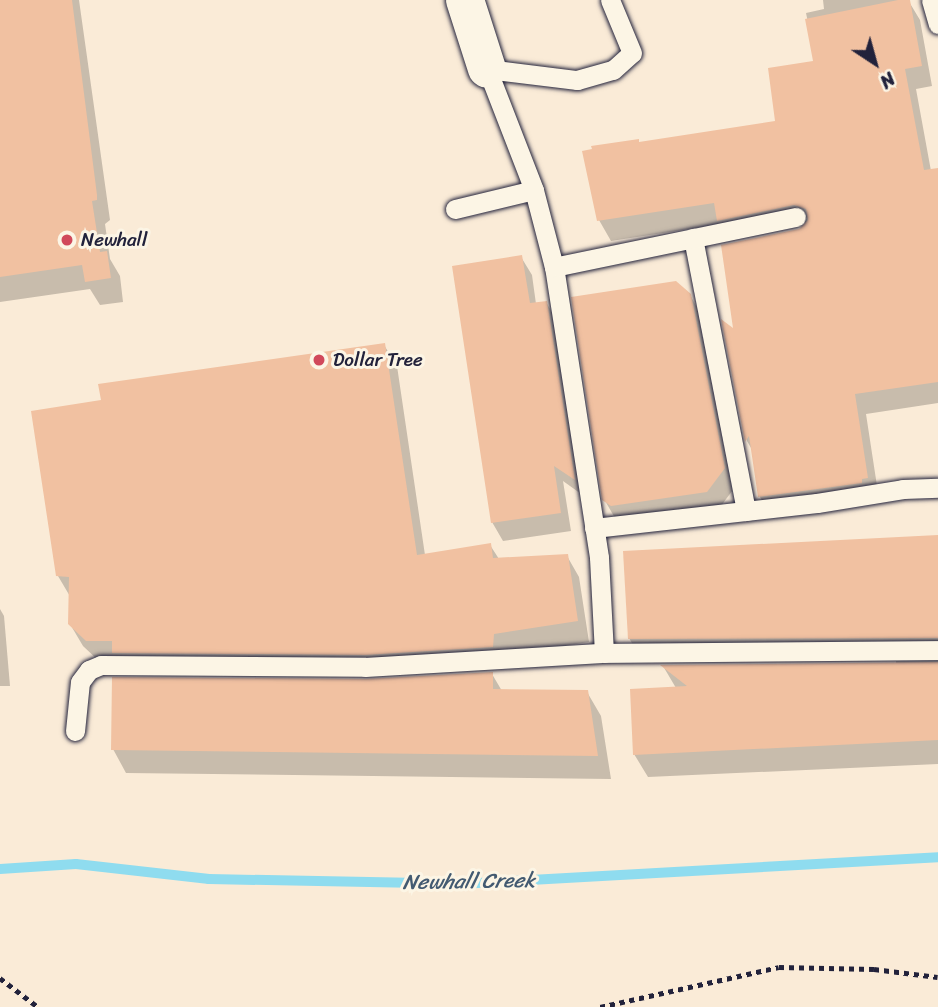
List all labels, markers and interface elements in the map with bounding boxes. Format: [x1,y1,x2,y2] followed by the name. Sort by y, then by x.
[840,28,910,98] north arrow
[873,63,903,98] text: N
[81,229,147,251] place label: Newhall
[59,232,75,248] marker: Newhall
[333,349,423,371] place label: Dollar Tree
[311,352,327,368] marker: Dollar Tree
[402,867,536,895] water label: Newhall Creek

